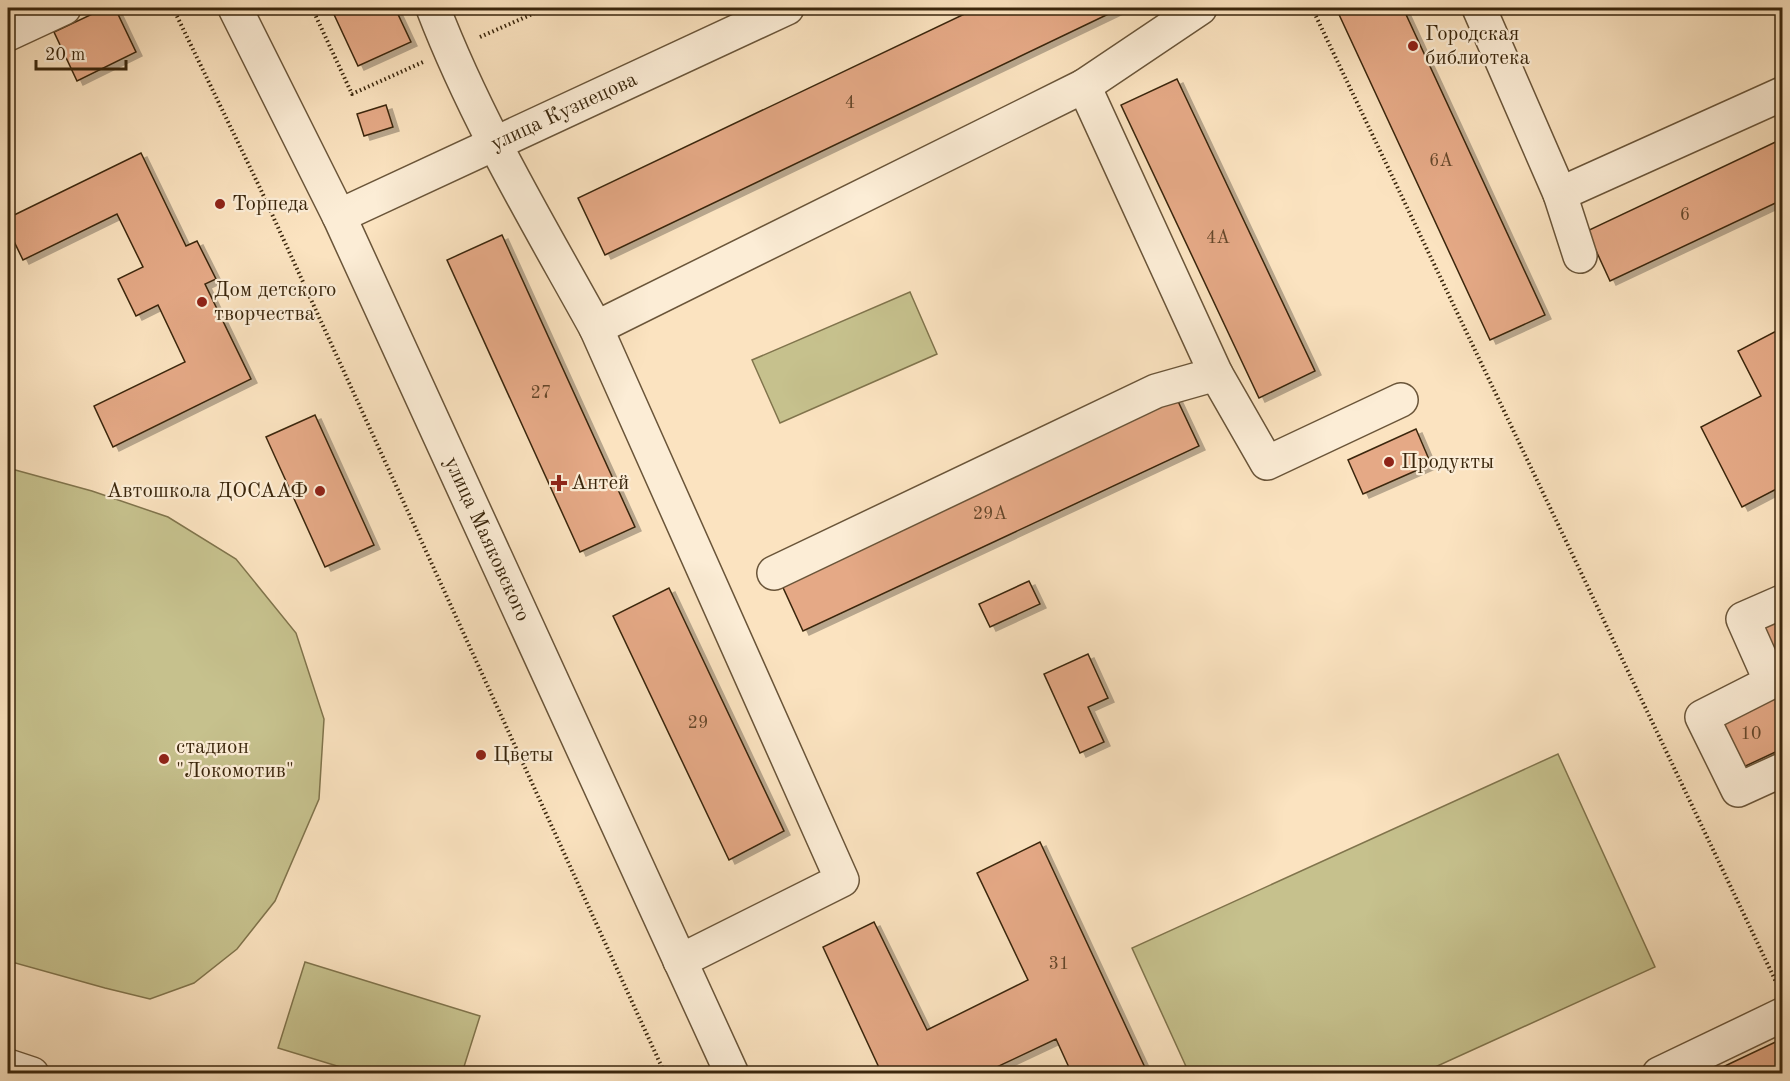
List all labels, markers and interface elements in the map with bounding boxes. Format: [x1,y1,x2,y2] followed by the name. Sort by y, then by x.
[1425,24,1530,69] place label: Городская библиотека
[36,33,126,71] scale bar
[1406,39,1420,53] marker: Городская библиотека
[45,46,85,64] text: 20 m
[487,69,640,155] street label: улица Кузнецова
[845,94,855,112] house number: 4
[1429,152,1453,170] house number: 6А
[232,194,309,215] place label: Торпеда
[213,197,227,211] marker: Торпеда
[1680,206,1690,224] house number: 6
[1206,229,1230,247] house number: 4А
[214,280,336,325] place label: Дом детского творчества
[195,295,209,309] marker: Дом детского творчества
[531,384,551,402] house number: 27
[1401,452,1494,473] place label: Продукты
[440,454,534,625] street label: улица Маяковского
[1382,455,1396,469] marker: Продукты
[571,473,629,494] place label: Антей
[552,476,566,490] marker: Антей
[106,481,308,502] place label: Автошкола ДОСААФ
[313,484,327,498] marker: Автошкола ДОСААФ
[973,505,1008,523] house number: 29А
[688,714,708,732] house number: 29
[1741,725,1761,743] house number: 10
[176,737,294,782] place label: стадион "Локомотив"
[493,745,553,766] place label: Цветы
[474,748,488,762] marker: Цветы
[157,752,171,766] marker: стадион "Локомотив"
[1049,955,1069,973] house number: 31

